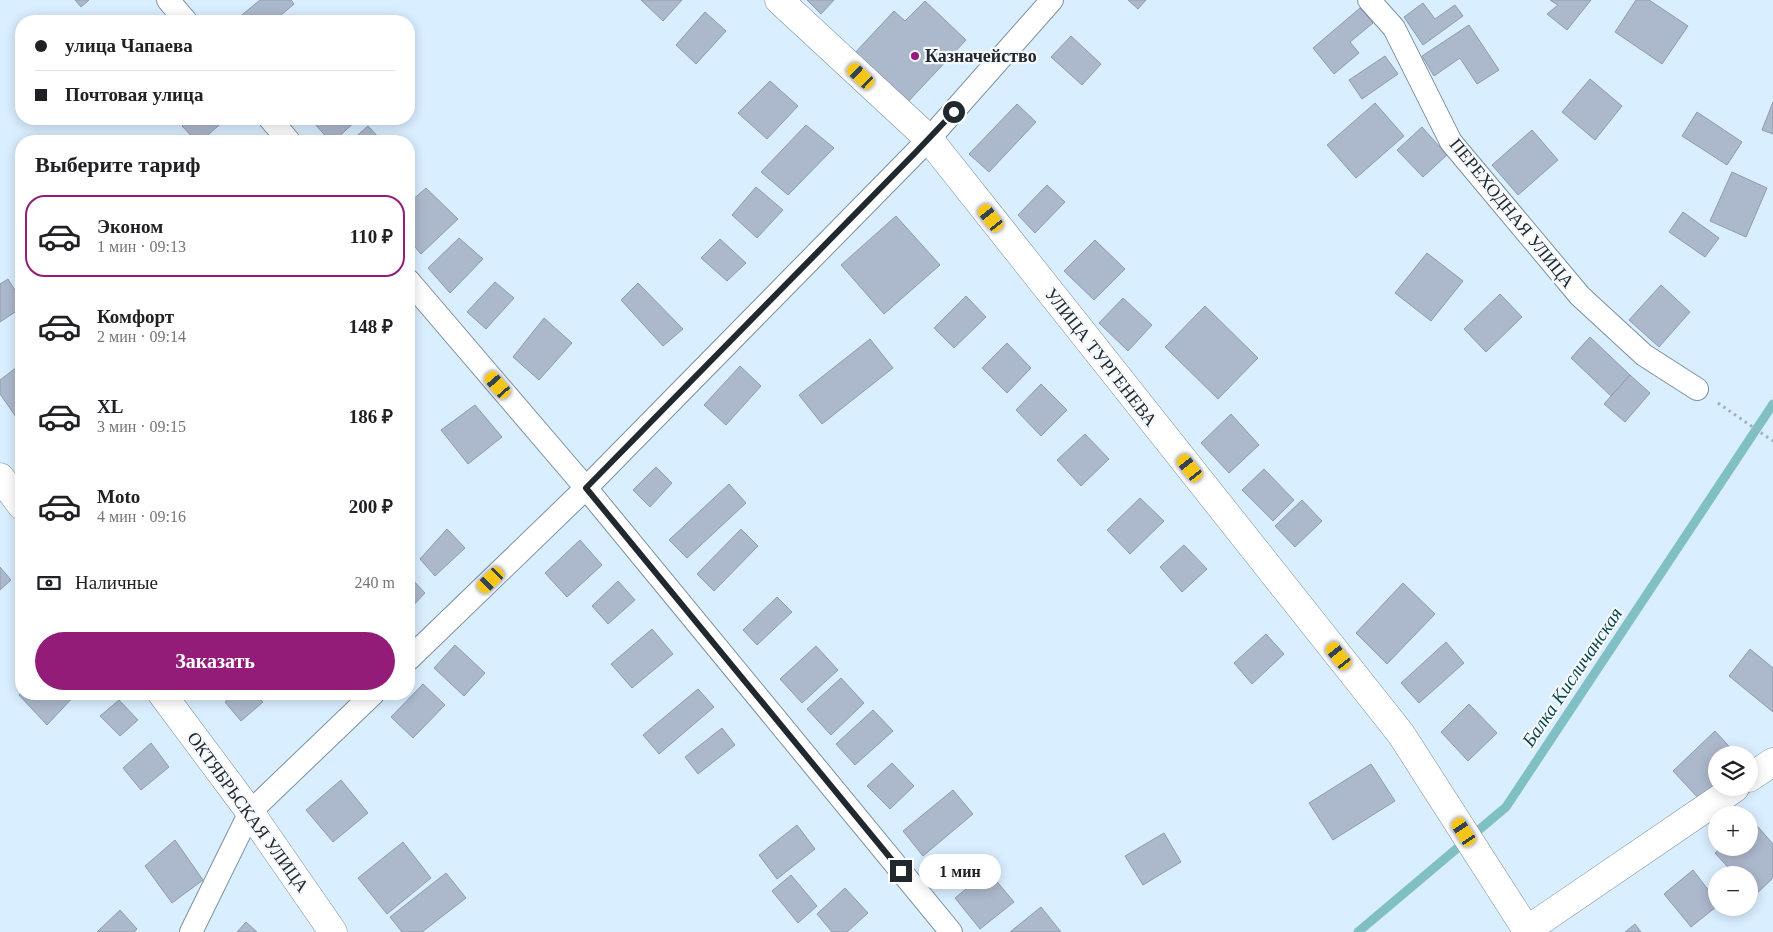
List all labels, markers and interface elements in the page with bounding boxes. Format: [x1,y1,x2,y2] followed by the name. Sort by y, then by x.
[65,35,193,56] text: улица Чапаева
[925,46,1037,66] place label: Казначейство
[909,50,921,62] marker: Казначейство
[844,60,877,92] car
[65,84,203,105] text: Почтовая улица
[943,101,965,123] route start
[1446,134,1578,292] street label: ПЕРЕХОДНАЯ УЛИЦА
[35,152,201,177] text: Выберите тариф
[975,202,1006,234] car
[37,214,82,259] icon: car
[97,216,163,237] text: Эконом
[350,226,393,247] text: 110 ₽
[97,238,186,255] text: 1 мин · 09:13
[1041,284,1161,430] street label: УЛИЦА ТУРГЕНЕВА
[37,304,82,349] icon: car
[97,306,174,327] text: Комфорт
[349,316,393,337] text: 148 ₽
[97,328,186,345] text: 2 мин · 09:14
[482,369,513,401] car
[37,394,82,439] icon: car
[97,396,123,417] text: XL
[349,406,393,427] text: 186 ₽
[97,418,186,435] text: 3 мин · 09:15
[1174,452,1205,484] car
[37,484,82,529] icon: car
[97,486,140,507] text: Moto
[349,496,393,517] text: 200 ₽
[97,508,186,525] text: 4 мин · 09:16
[474,564,507,596] car
[35,569,63,597] icon: cash
[75,572,158,593] text: Наличные
[355,574,395,591] text: 240 m
[1517,603,1626,751] water label: Балка Кисличанская
[35,632,395,690] button: Заказать
[1323,640,1354,672] car
[183,728,313,896] street label: ОКТЯБРЬСКАЯ УЛИЦА
[1708,746,1758,916] map controls
[1708,746,1758,796] button: layers
[1708,806,1758,856] button: +
[1449,815,1478,849] car
[918,854,1001,888] callout: 1 мин
[890,860,912,882] route end
[939,863,981,880] text: 1 мин
[1708,866,1758,916] button: −

